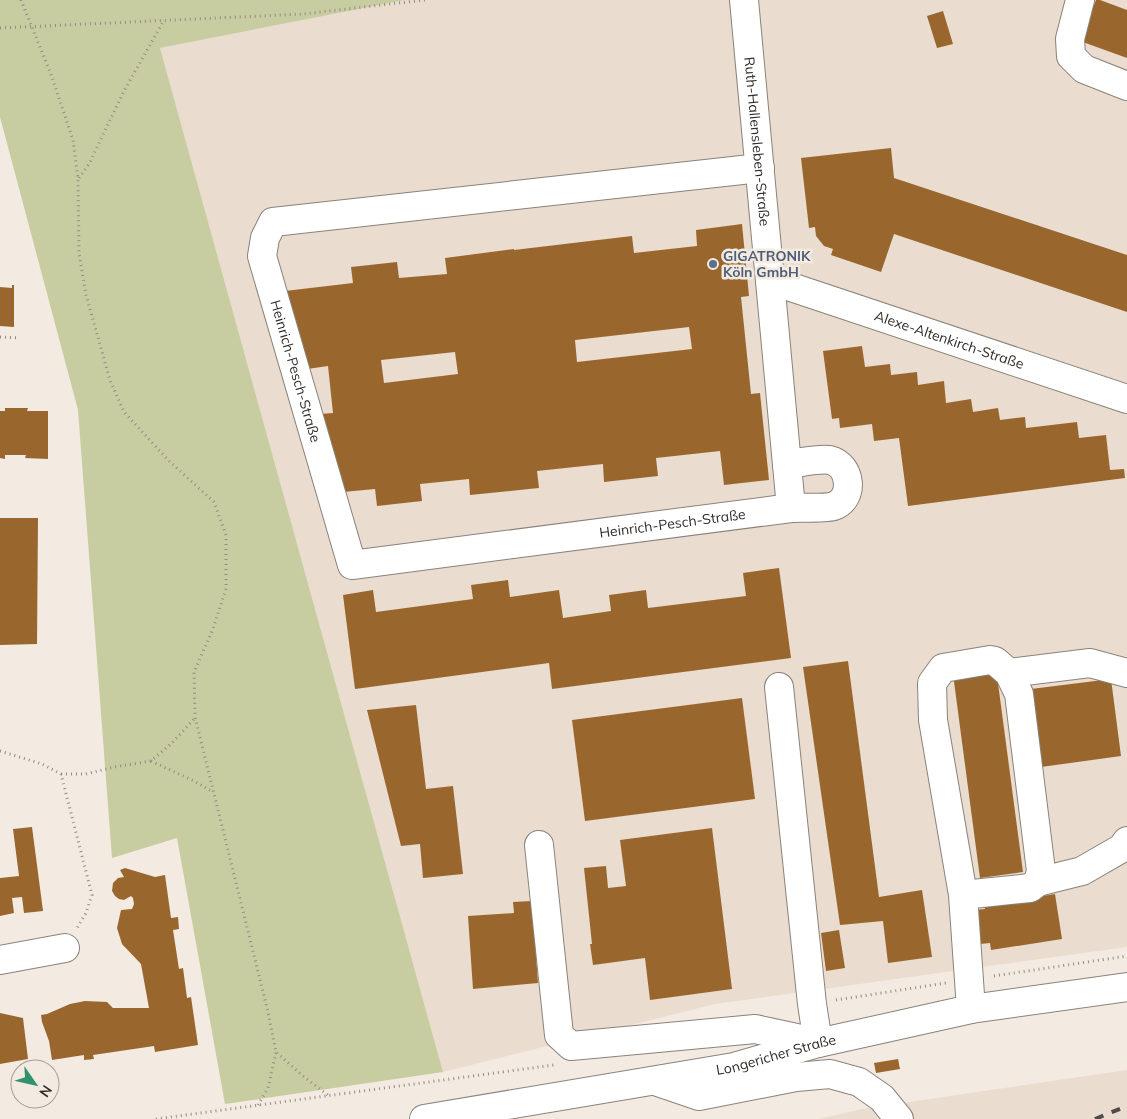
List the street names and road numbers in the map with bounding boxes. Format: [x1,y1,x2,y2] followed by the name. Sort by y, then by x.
[740,56,774,227] street label: Ruth-Hallensleben-Straße
[266,298,325,444] street label: Heinrich-Pesch-Straße
[872,307,1026,373] street label: Alexe-Altenkirch-Straße
[598,505,747,542] street label: Heinrich-Pesch-Straße
[715,1030,838,1079] street label: Longericher Straße

